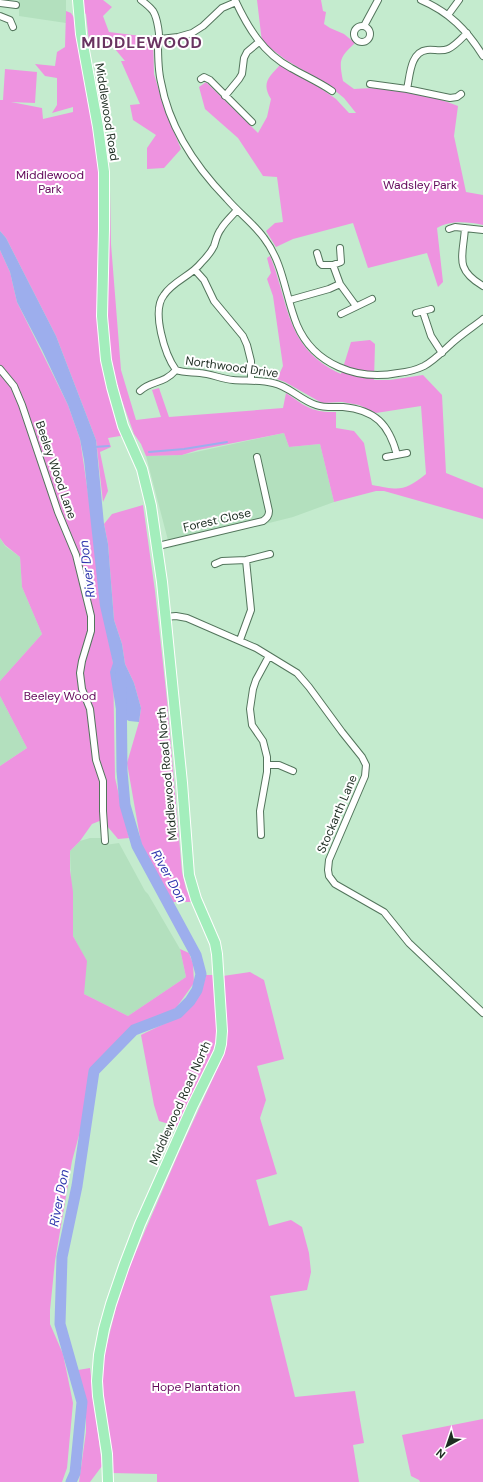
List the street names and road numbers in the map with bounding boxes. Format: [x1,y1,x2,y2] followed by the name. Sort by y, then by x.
[91,62,123,162] street label: Middlewood Road
[184,353,280,381] street label: Northwood Drive
[32,419,80,521] street label: Beeley Wood Lane
[181,504,253,536] street label: Forest Close
[153,707,181,841] street label: Middlewood Road North
[313,772,361,856] street label: Stockarth Lane
[145,1039,215,1167] street label: Middlewood Road North

